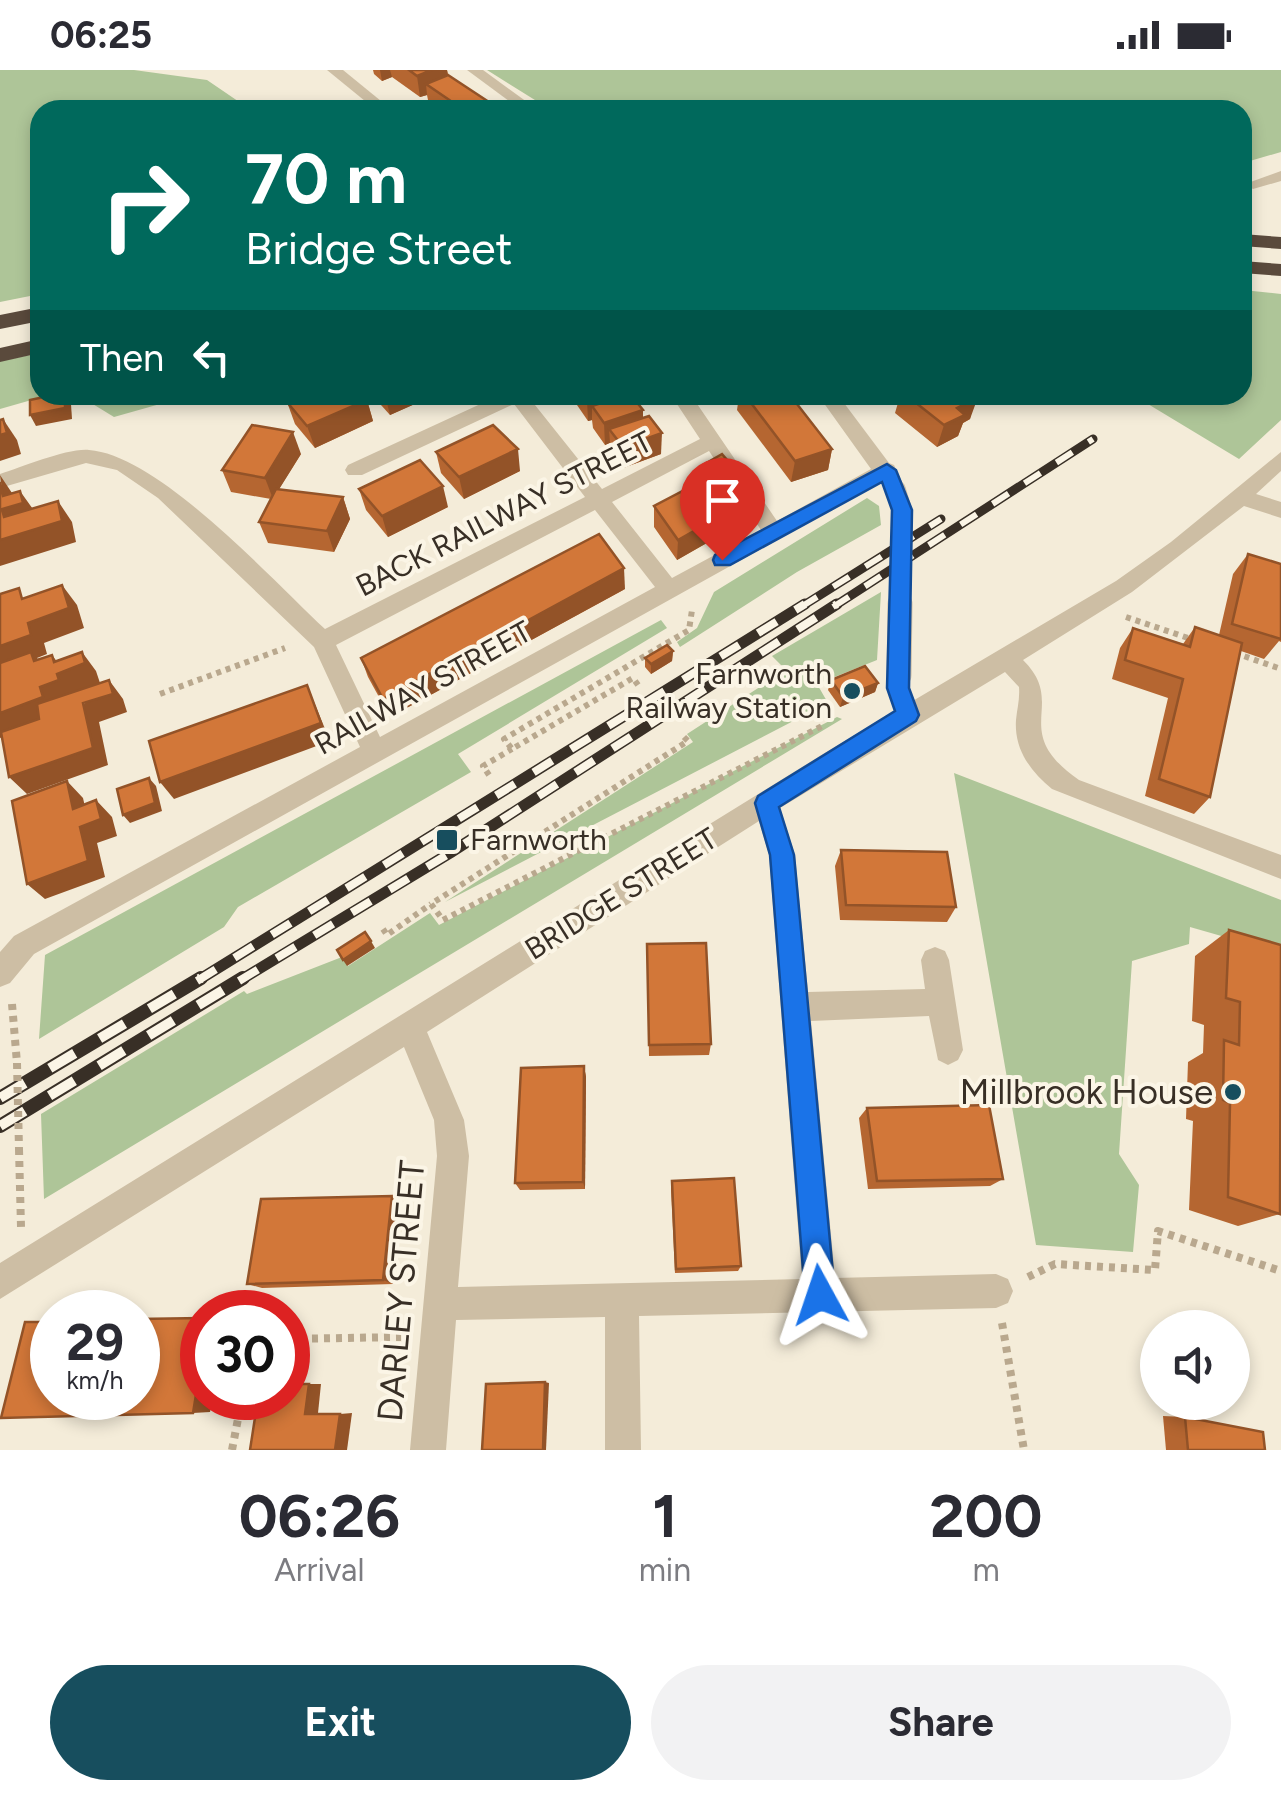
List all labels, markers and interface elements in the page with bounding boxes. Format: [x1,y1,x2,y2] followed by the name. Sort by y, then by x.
[50,12,152,58] text: 06:25
[245,136,407,221] text: 70 m
[80,140,210,270] icon: right
[245,221,513,275] text: Bridge Street
[184,330,239,385] icon: left
[80,335,164,381] text: Then
[350,423,658,604] street label: BACK RAILWAY STREET
[680,458,765,561] pin
[695,473,750,528] icon: arrive
[308,612,538,762] street label: RAILWAY STREET
[626,655,832,726] place label: Farnworth Railway Station
[841,680,863,702] marker: Farnworth Railway Station
[518,819,724,967] street label: BRIDGE STREET
[470,821,607,858] place label: Farnworth
[434,827,460,853] marker: Farnworth
[960,1071,1213,1113] place label: Millbrook House
[1222,1081,1244,1103] marker: Millbrook House
[369,1159,433,1423] street label: DARLEY STREET
[768,1243,872,1347] position arrow
[180,1290,310,1420] speed limit sign: 30
[1140,1310,1250,1420] map controls
[1140,1310,1250,1420] button: sound
[66,1312,124,1373] text: 29
[66,1365,124,1395] text: km/h
[239,1480,400,1552] text: 06:26
[652,1480,678,1552] text: 1
[930,1480,1042,1552] text: 200
[274,1551,364,1589] text: Arrival
[639,1551,691,1589] text: min
[972,1551,1000,1589] text: m
[50,1665,631,1780] button: Exit
[651,1665,1231,1780] button: Share

